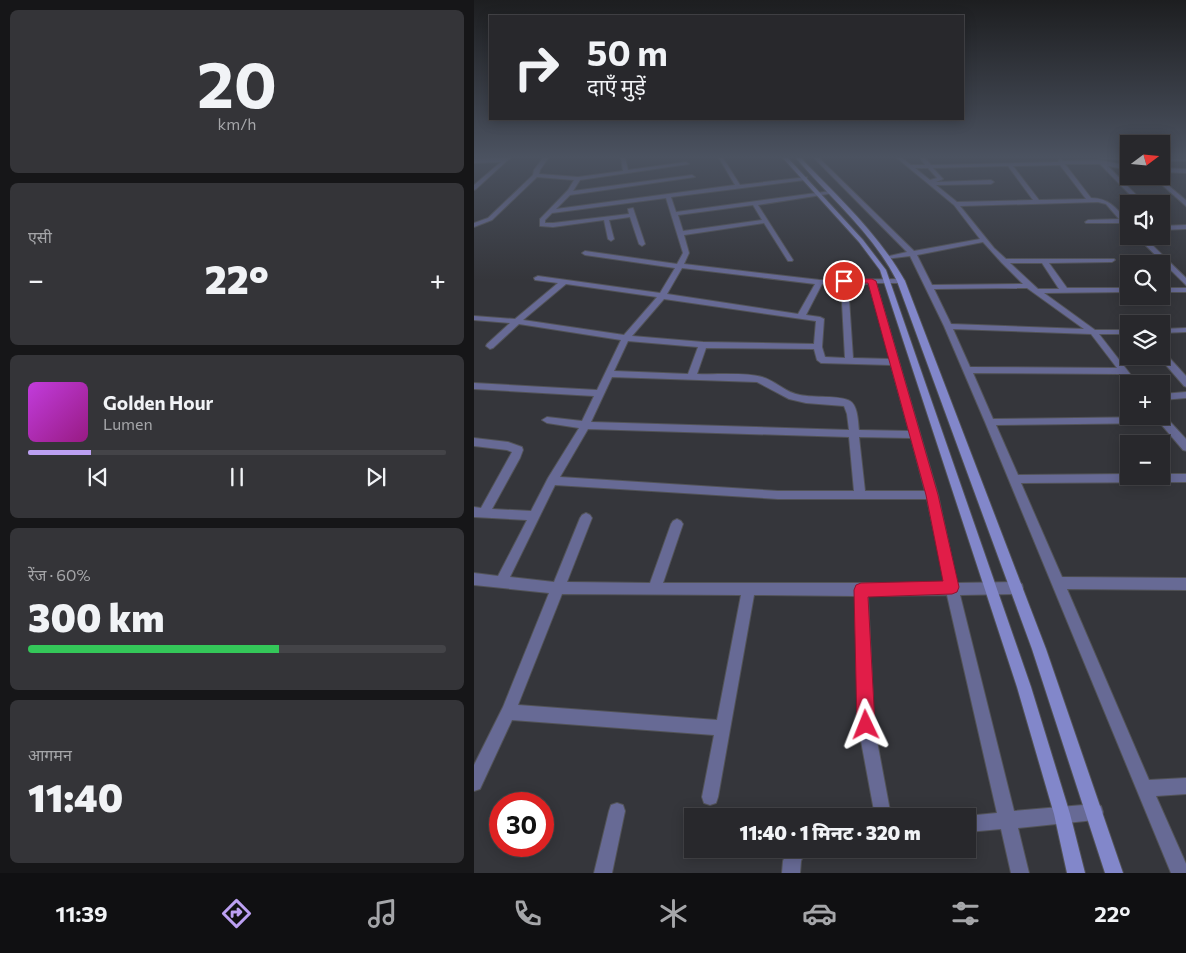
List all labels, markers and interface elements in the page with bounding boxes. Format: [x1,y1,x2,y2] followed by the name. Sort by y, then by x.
[587,30,668,73] text: 50 m
[504,35,569,100] icon: right
[197,42,277,121] text: 20
[587,73,646,100] text: दाएँ मुड़ें
[218,114,256,133] text: km/h
[1120,135,1170,185] north arrow
[1120,135,1170,485] map controls
[1120,195,1170,245] button: sound
[28,227,52,246] text: एसी
[205,255,269,302] text: 22°
[1120,255,1170,305] button: search
[823,260,865,302] pin
[28,262,44,296] text: −
[430,262,446,296] text: +
[830,267,858,295] icon: arrive
[1120,315,1170,365] button: layers
[1120,375,1170,425] button: +
[103,391,213,414] text: Golden Hour
[103,414,153,433] text: Lumen
[1120,435,1170,485] button: −
[84,463,112,491] icon: previous
[223,463,251,491] icon: pause
[362,463,390,491] icon: next
[28,565,91,584] text: रेंज · 60%
[28,593,164,640] text: 300 km
[839,698,891,750] position arrow
[28,745,72,764] text: आगमन
[28,773,123,820] text: 11:40
[489,792,554,857] speed limit sign: 30
[740,821,920,844] text: 11:40 · 1 मिनट · 320 m
[219,896,254,931] icon: directions
[365,896,400,931] icon: music
[510,896,545,931] icon: phone
[656,896,691,931] icon: climate
[802,896,837,931] icon: car
[948,896,983,931] icon: filters
[55,900,108,927] text: 11:39
[1094,900,1131,927] text: 22°

